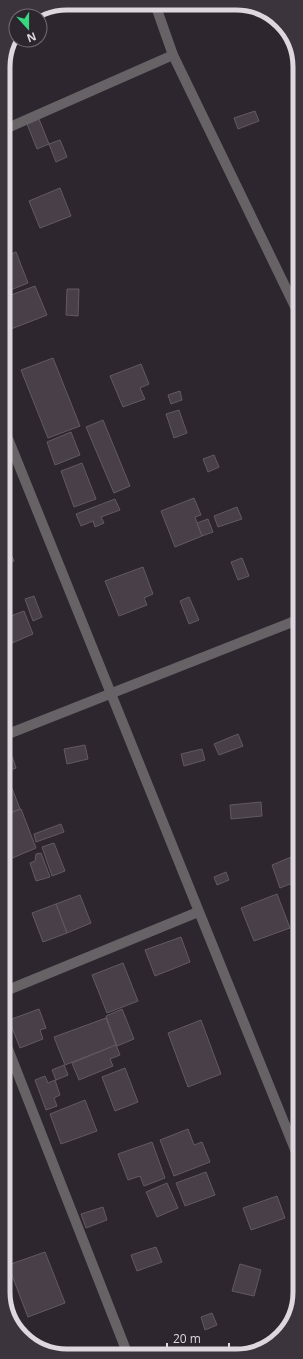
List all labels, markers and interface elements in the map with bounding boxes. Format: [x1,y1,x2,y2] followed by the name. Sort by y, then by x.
[8,8,48,48] north arrow
[25,29,39,46] text: N
[167,1325,229,1351] scale bar
[173,1330,201,1347] text: 20 m

